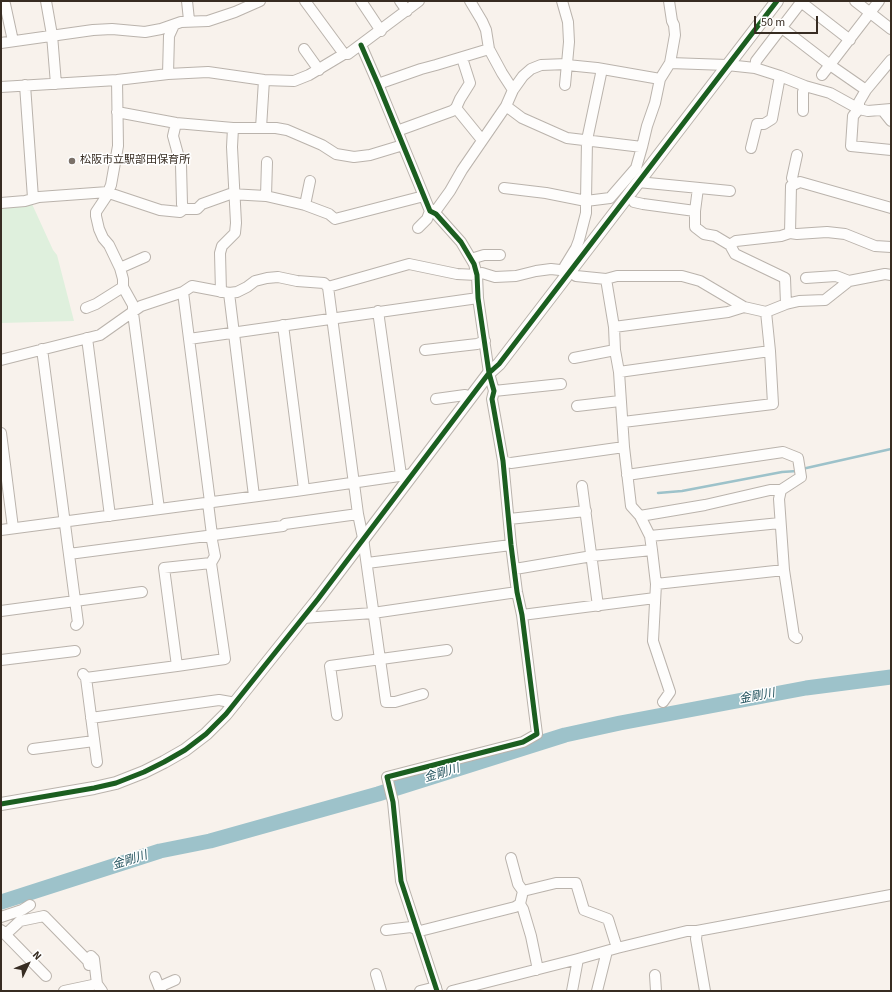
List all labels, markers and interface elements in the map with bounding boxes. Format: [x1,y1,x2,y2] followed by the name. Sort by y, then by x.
[756,8,820,34] scale bar
[761,14,785,31] text: 50 m
[80,154,190,168] place label: 松阪市立駅部田保育所
[67,156,77,166] marker: 松阪市立駅部田保育所
[738,686,776,708] water label: 金剛川
[423,762,461,786] water label: 金剛川
[111,849,149,873] water label: 金剛川
[8,944,48,984] north arrow
[29,948,45,963] text: N

